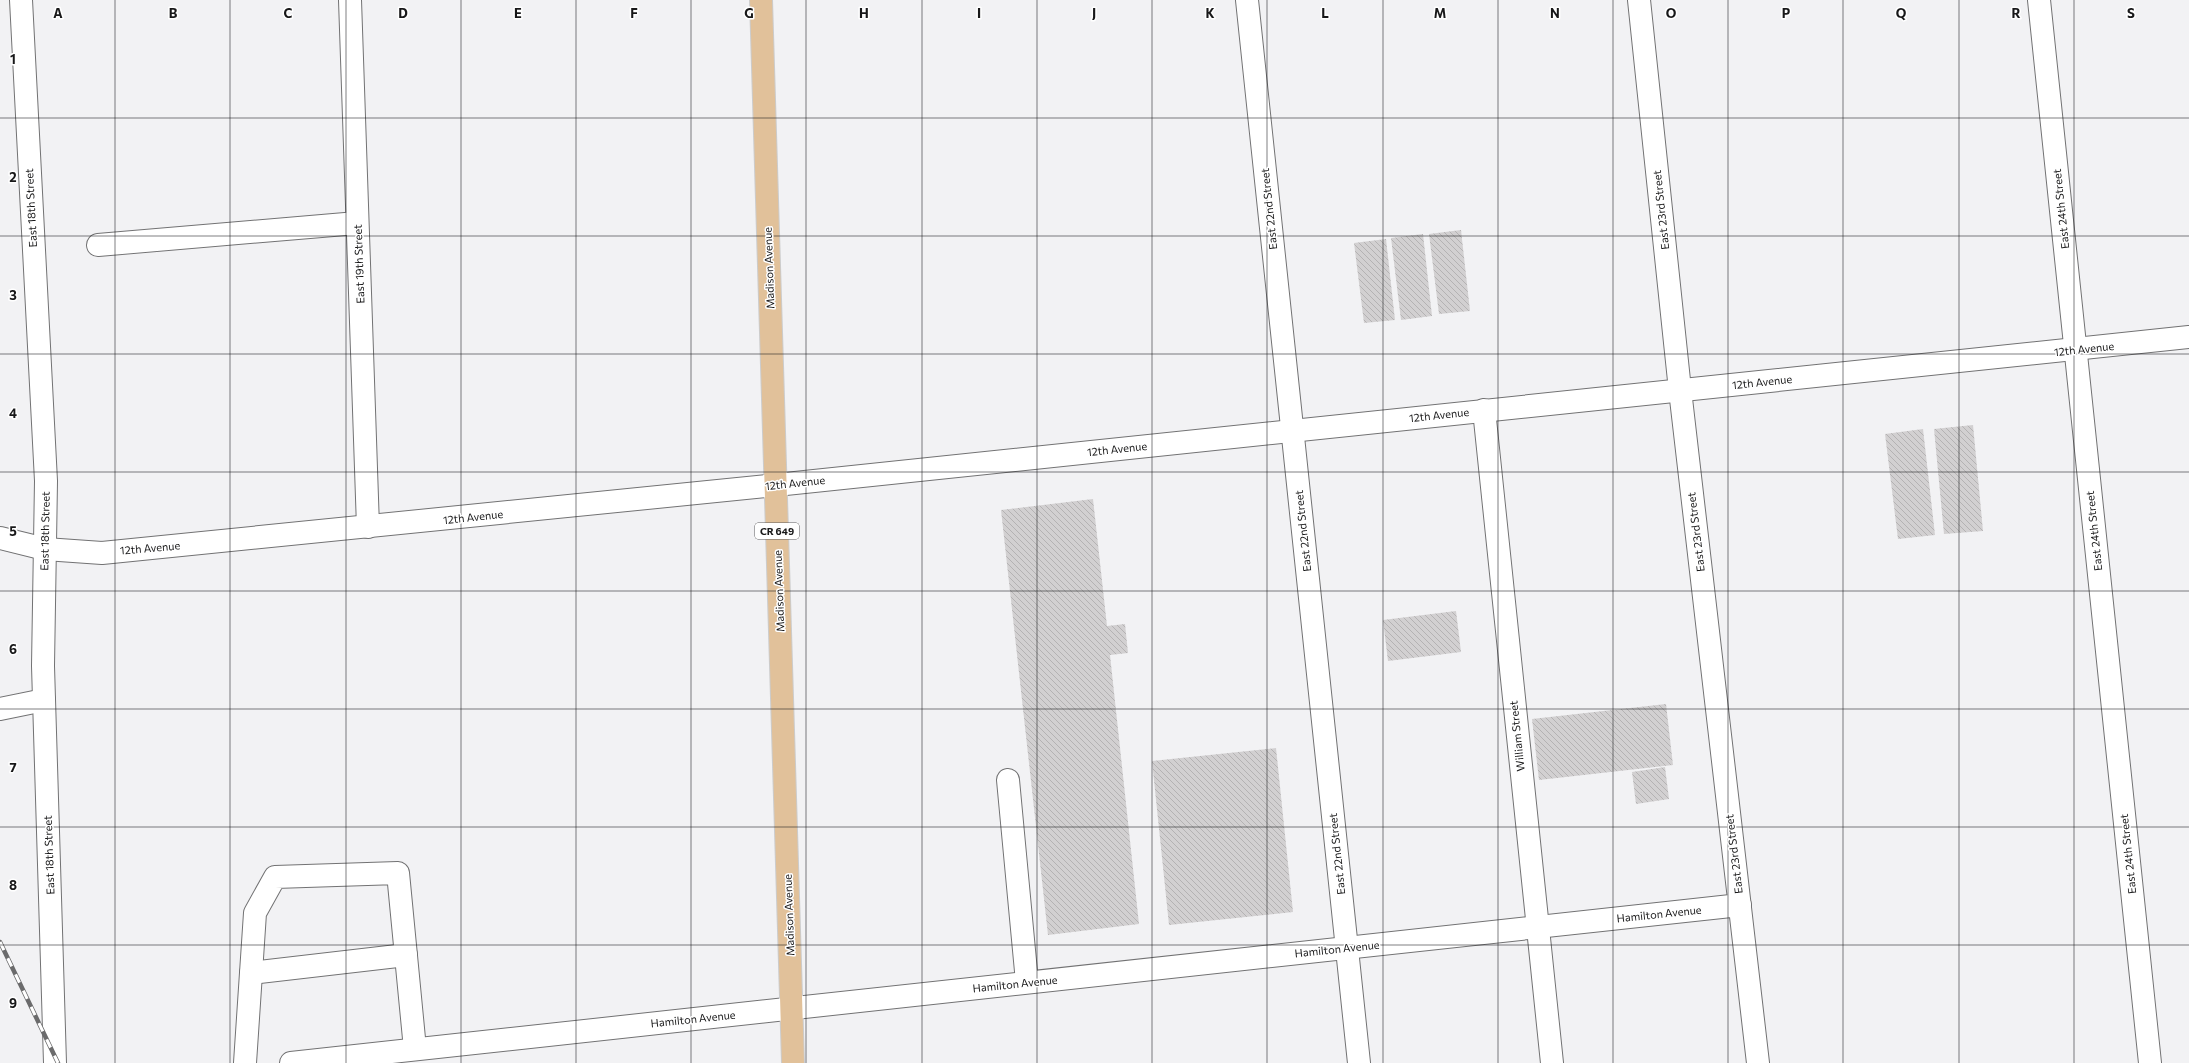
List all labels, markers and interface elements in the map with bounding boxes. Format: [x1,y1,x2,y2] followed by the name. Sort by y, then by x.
[53,5,63,21] text: A
[169,5,178,21] text: B
[284,5,293,21] text: C
[398,5,408,21] text: D
[514,5,522,21] text: E
[630,5,638,21] text: F
[744,5,754,21] text: G
[859,5,869,21] text: H
[977,5,981,21] text: I
[1092,5,1096,21] text: J
[1205,5,1215,21] text: K
[1321,5,1329,21] text: L
[1434,5,1446,21] text: M
[1550,5,1560,21] text: N
[1666,5,1677,21] text: O
[1782,5,1791,21] text: P
[1896,5,1907,21] text: Q
[2012,5,2021,21] text: R
[2127,5,2135,21] text: S
[10,51,16,67] text: 1
[1258,167,1279,250] street label: East 22nd Street
[22,168,39,248] street label: East 18th Street
[2050,168,2071,250] street label: East 24th Street
[9,169,17,185] text: 2
[1650,169,1671,251] street label: East 23rd Street
[351,224,366,304] street label: East 19th Street
[761,227,776,309] street label: Madison Avenue
[9,287,17,303] text: 3
[2053,339,2115,358] street label: 12th Avenue
[1731,372,1793,391] street label: 12th Avenue
[9,405,17,421] text: 4
[1408,405,1470,424] street label: 12th Avenue
[1086,439,1148,458] street label: 12th Avenue
[764,473,826,492] street label: 12th Avenue
[1292,489,1313,572] street label: East 22nd Street
[2083,490,2104,572] street label: East 24th Street
[37,491,52,571] street label: East 18th Street
[1684,491,1707,573] street label: East 23rd Street
[442,507,504,526] street label: 12th Avenue
[9,523,17,539] text: 5
[755,523,799,539] road number: CR 649
[119,538,181,557] street label: 12th Avenue
[771,550,786,632] street label: Madison Avenue
[9,641,17,657] text: 6
[1506,700,1527,772] street label: William Street
[9,759,17,775] text: 7
[1326,812,1347,895] street label: East 22nd Street
[1722,813,1745,895] street label: East 23rd Street
[2117,813,2138,895] street label: East 24th Street
[41,815,56,895] street label: East 18th Street
[781,874,796,956] street label: Madison Avenue
[9,877,17,893] text: 8
[1616,903,1702,924] street label: Hamilton Avenue
[1294,938,1380,959] street label: Hamilton Avenue
[972,973,1058,994] street label: Hamilton Avenue
[9,995,17,1011] text: 9
[650,1008,736,1029] street label: Hamilton Avenue

